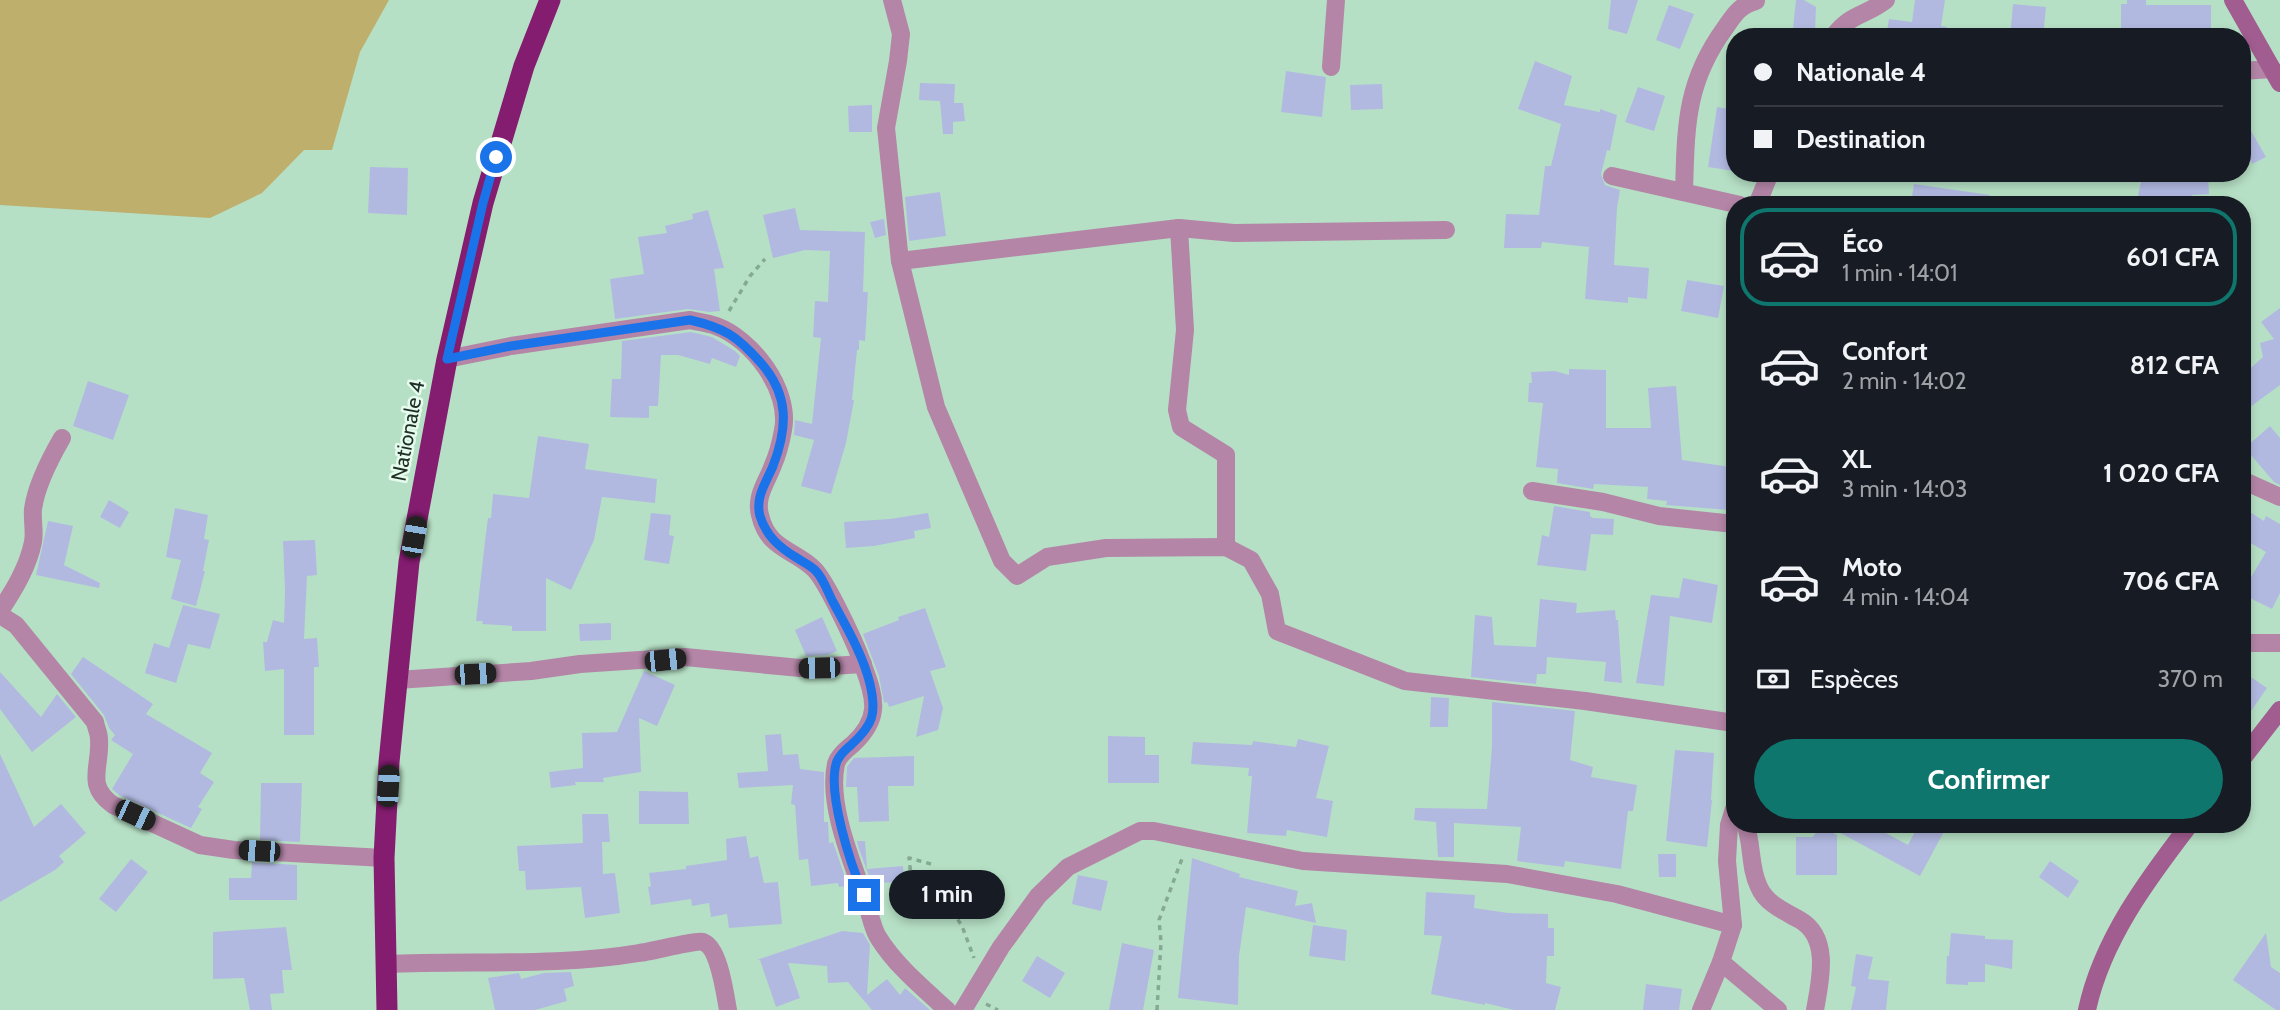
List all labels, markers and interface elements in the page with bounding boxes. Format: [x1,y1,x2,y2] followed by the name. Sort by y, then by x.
[1796,56,1926,88] text: Nationale 4
[1796,123,1926,155] text: Destination
[480,141,512,173] route start
[1758,226,1821,289] icon: car
[1842,227,1883,259] text: Éco
[2126,241,2219,273] text: 601 CFA
[1842,259,1958,287] text: 1 min · 14:01
[1758,334,1821,397] icon: car
[1842,335,1928,367] text: Confort
[2130,349,2219,381] text: 812 CFA
[1842,367,1967,395] text: 2 min · 14:02
[386,379,429,483] street label: Nationale 4
[1758,442,1821,505] icon: car
[1842,443,1871,475] text: XL
[2103,457,2219,489] text: 1 020 CFA
[1842,475,1967,503] text: 3 min · 14:03
[401,514,428,560] car
[1758,550,1821,613] icon: car
[1842,551,1902,583] text: Moto
[2123,565,2219,597] text: 706 CFA
[1842,583,1969,611] text: 4 min · 14:04
[644,647,687,673] car
[798,657,841,679] car
[1754,660,1792,698] icon: cash
[454,662,497,686] car
[1810,663,1899,695] text: Espèces
[2158,665,2223,693] text: 370 m
[1754,739,2223,819] button: Confirmer
[377,764,400,808] car
[112,797,159,833] car
[238,839,281,863] car
[888,870,1004,920] callout: 1 min
[848,879,880,911] route end
[921,880,973,908] text: 1 min

